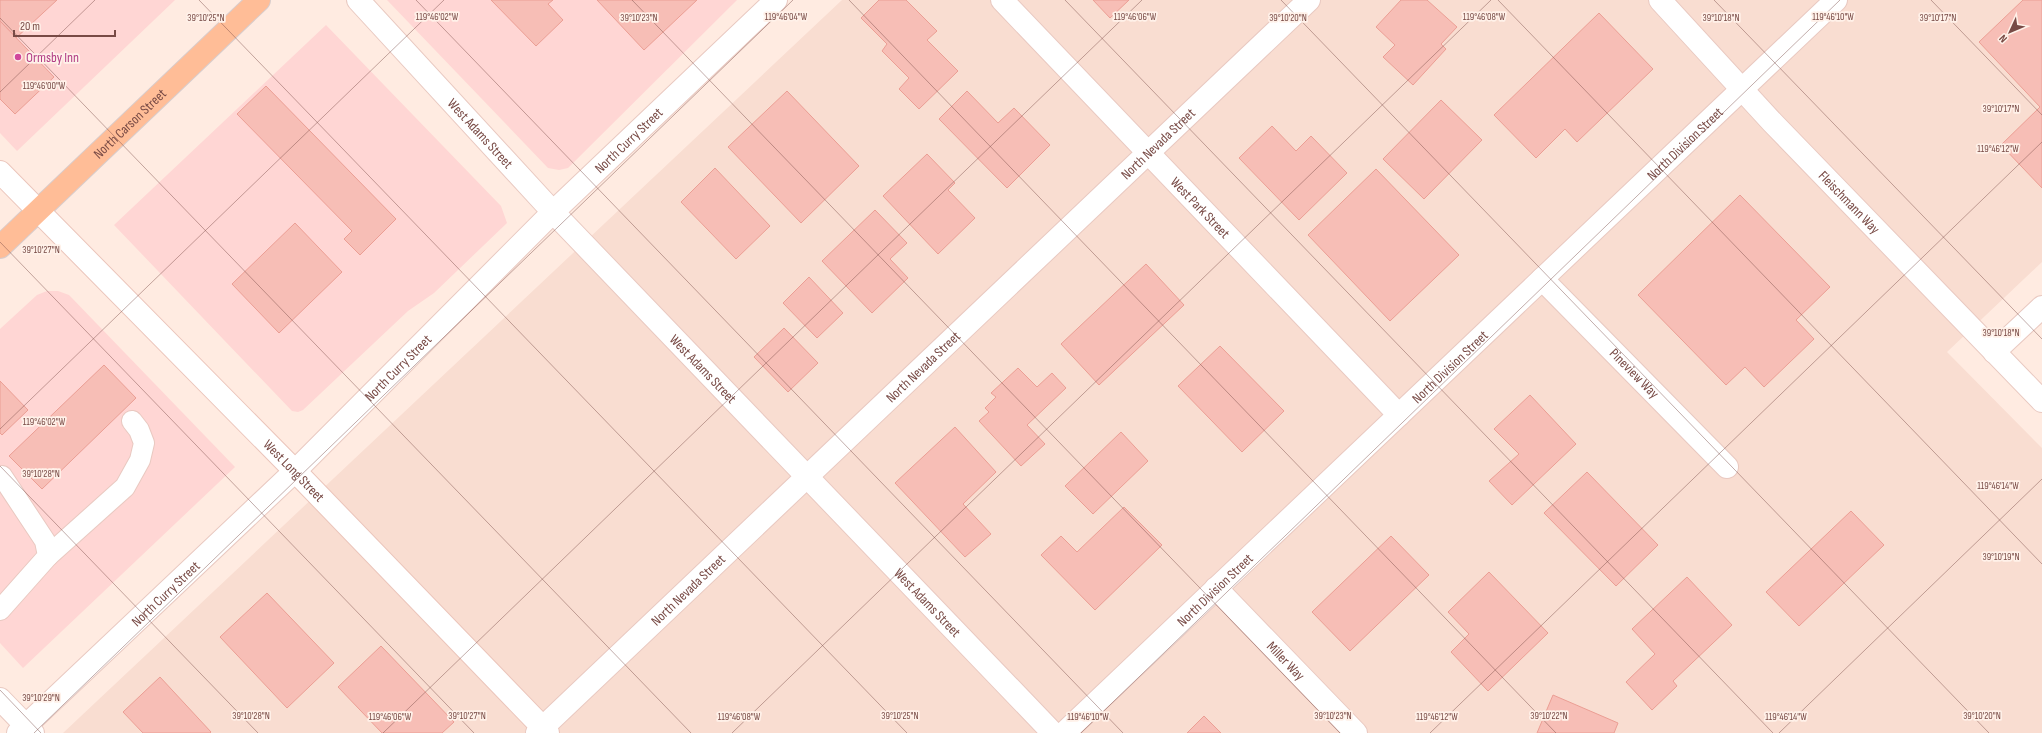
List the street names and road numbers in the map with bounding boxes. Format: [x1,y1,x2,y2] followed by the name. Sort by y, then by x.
[90,85,170,162] street label: North Carson Street
[444,95,517,172] street label: West Adams Street
[591,104,666,177] street label: North Curry Street
[1644,104,1727,184] street label: North Division Street
[1117,105,1199,183] street label: North Nevada Street
[1815,167,1884,238] street label: Fleischmann Way
[1167,174,1233,242] street label: West Park Street
[1409,327,1492,407] street label: North Division Street
[882,328,964,406] street label: North Nevada Street
[361,331,435,405] street label: North Curry Street
[666,331,740,407] street label: West Adams Street
[1606,345,1663,402] street label: Pineview Way
[260,436,328,505] street label: West Long Street
[1174,550,1257,630] street label: North Division Street
[648,551,729,629] street label: North Nevada Street
[128,558,204,630] street label: North Curry Street
[890,565,964,641] street label: West Adams Street
[1263,638,1309,684] street label: Miller Way

